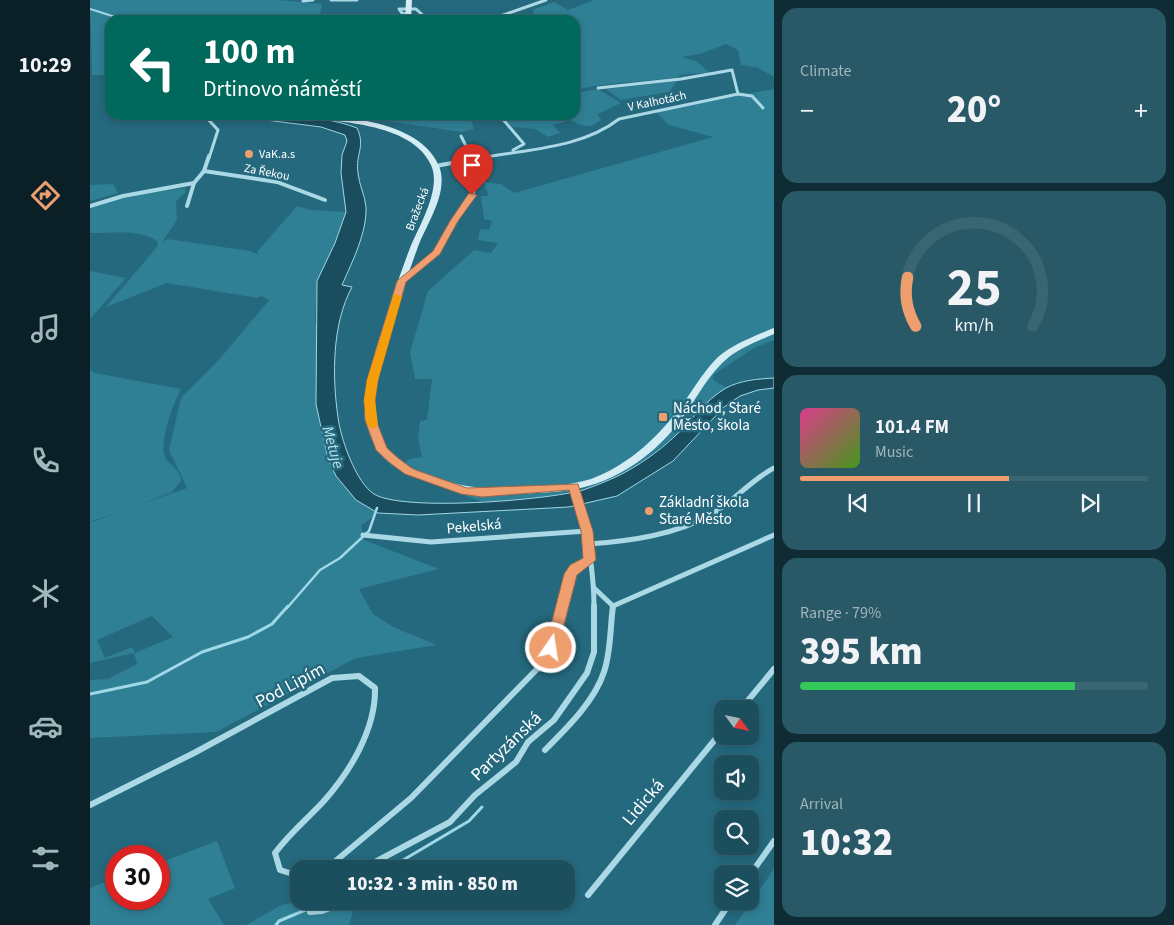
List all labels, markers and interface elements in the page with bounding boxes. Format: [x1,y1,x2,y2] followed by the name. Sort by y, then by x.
[203,27,295,77] text: 100 m
[120,35,185,100] icon: left
[18,49,72,81] text: 10:29
[800,60,851,82] text: Climate
[203,73,361,105] text: Drtinovo náměstí
[947,83,1001,137] text: 20°
[626,87,688,116] street label: V Kalhotách
[800,91,814,131] text: −
[1134,91,1148,131] text: +
[451,144,493,195] pin
[259,146,295,163] place label: VaK.a.s
[243,148,255,160] marker: VaK.a.s
[458,151,486,179] icon: arrive
[243,160,291,185] street label: Za Řekou
[28,178,63,213] icon: directions
[401,185,434,233] street label: Bražecká
[947,252,1001,326] text: 25
[28,311,63,346] icon: music
[954,313,994,338] text: km/h
[673,398,761,436] place label: Náchod, Staré Město, škola
[657,411,669,423] marker: Náchod, Staré Město, škola
[875,414,949,441] text: 101.4 FM
[316,423,350,472] water label: Metuje
[875,441,913,463] text: Music
[28,443,63,478] icon: phone
[844,489,872,517] icon: previous
[960,489,988,517] icon: pause
[1076,489,1104,517] icon: next
[659,492,749,530] place label: Základní škola Staré Město
[643,505,655,517] marker: Základní škola Staré Město
[446,514,502,539] street label: Pekelská
[28,576,63,611] icon: climate
[800,602,881,624] text: Range · 79%
[524,621,576,673] position arrow
[800,625,922,679] text: 395 km
[251,657,329,714] street label: Pod Lipím
[714,700,759,745] north arrow
[714,700,759,910] map controls
[465,706,548,787] street label: Partyzánská
[28,709,63,744] icon: car
[714,755,759,800] button: sound
[617,774,670,831] street label: Lidická
[800,793,843,815] text: Arrival
[714,810,759,855] button: search
[800,816,893,870] text: 10:32
[28,841,63,876] icon: filters
[105,845,170,910] speed limit sign: 30
[714,865,759,910] button: layers
[347,871,518,898] text: 10:32 · 3 min · 850 m

